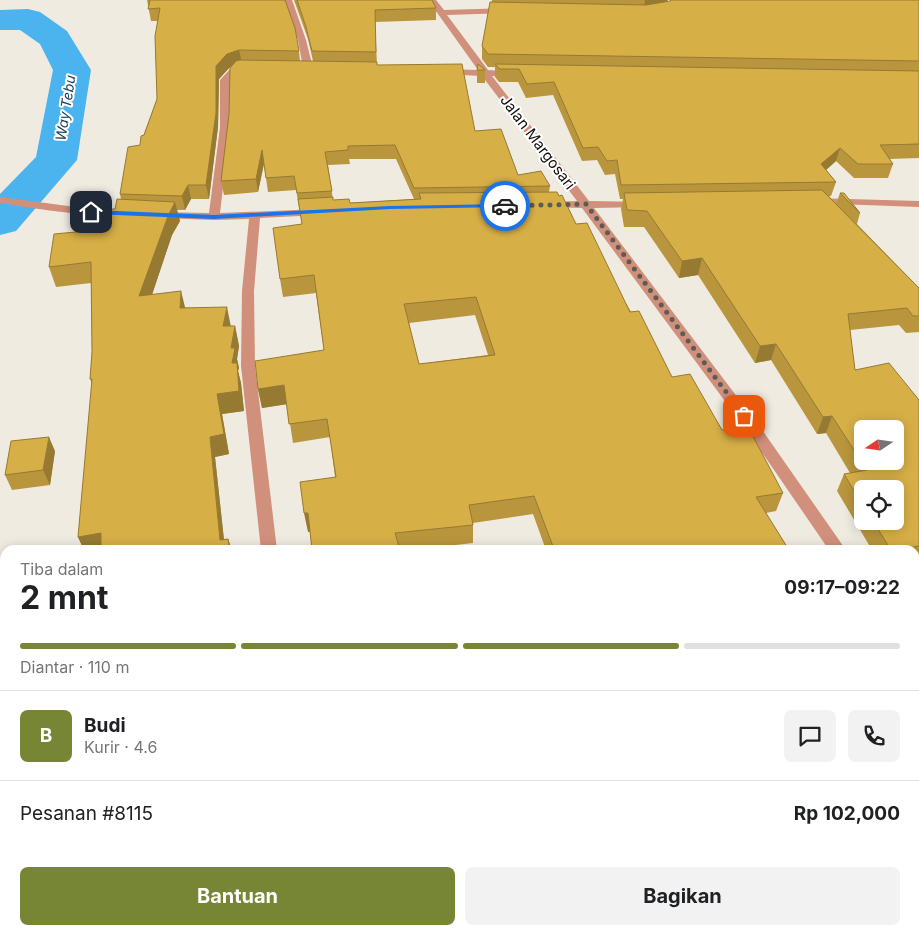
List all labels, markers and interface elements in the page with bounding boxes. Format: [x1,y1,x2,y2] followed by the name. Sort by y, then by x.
[51,74,79,142] water label: Way Tebu
[496,91,580,193] street label: Jalan Margosari
[480,181,530,231] courier
[70,191,112,233] pin
[491,192,519,220] icon: car
[77,198,105,226] icon: home
[723,395,765,437] pin
[730,402,758,430] icon: bag
[854,420,904,470] north arrow
[854,420,904,530] map controls
[854,480,904,530] button: locate
[20,559,103,579] text: Tiba dalam
[784,576,900,599] text: 09:17–09:22
[20,578,109,617] text: 2 mnt
[20,657,129,677] text: Diantar · 110 m
[784,710,836,762] button: chat
[848,710,900,762] button: phone
[84,714,126,737] text: Budi
[40,724,52,747] text: B
[84,737,157,757] text: Kurir · 4.6
[20,802,153,825] text: Pesanan #8115
[794,802,900,825] text: Rp 102,000
[20,867,455,925] button: Bantuan
[465,867,900,925] button: Bagikan

